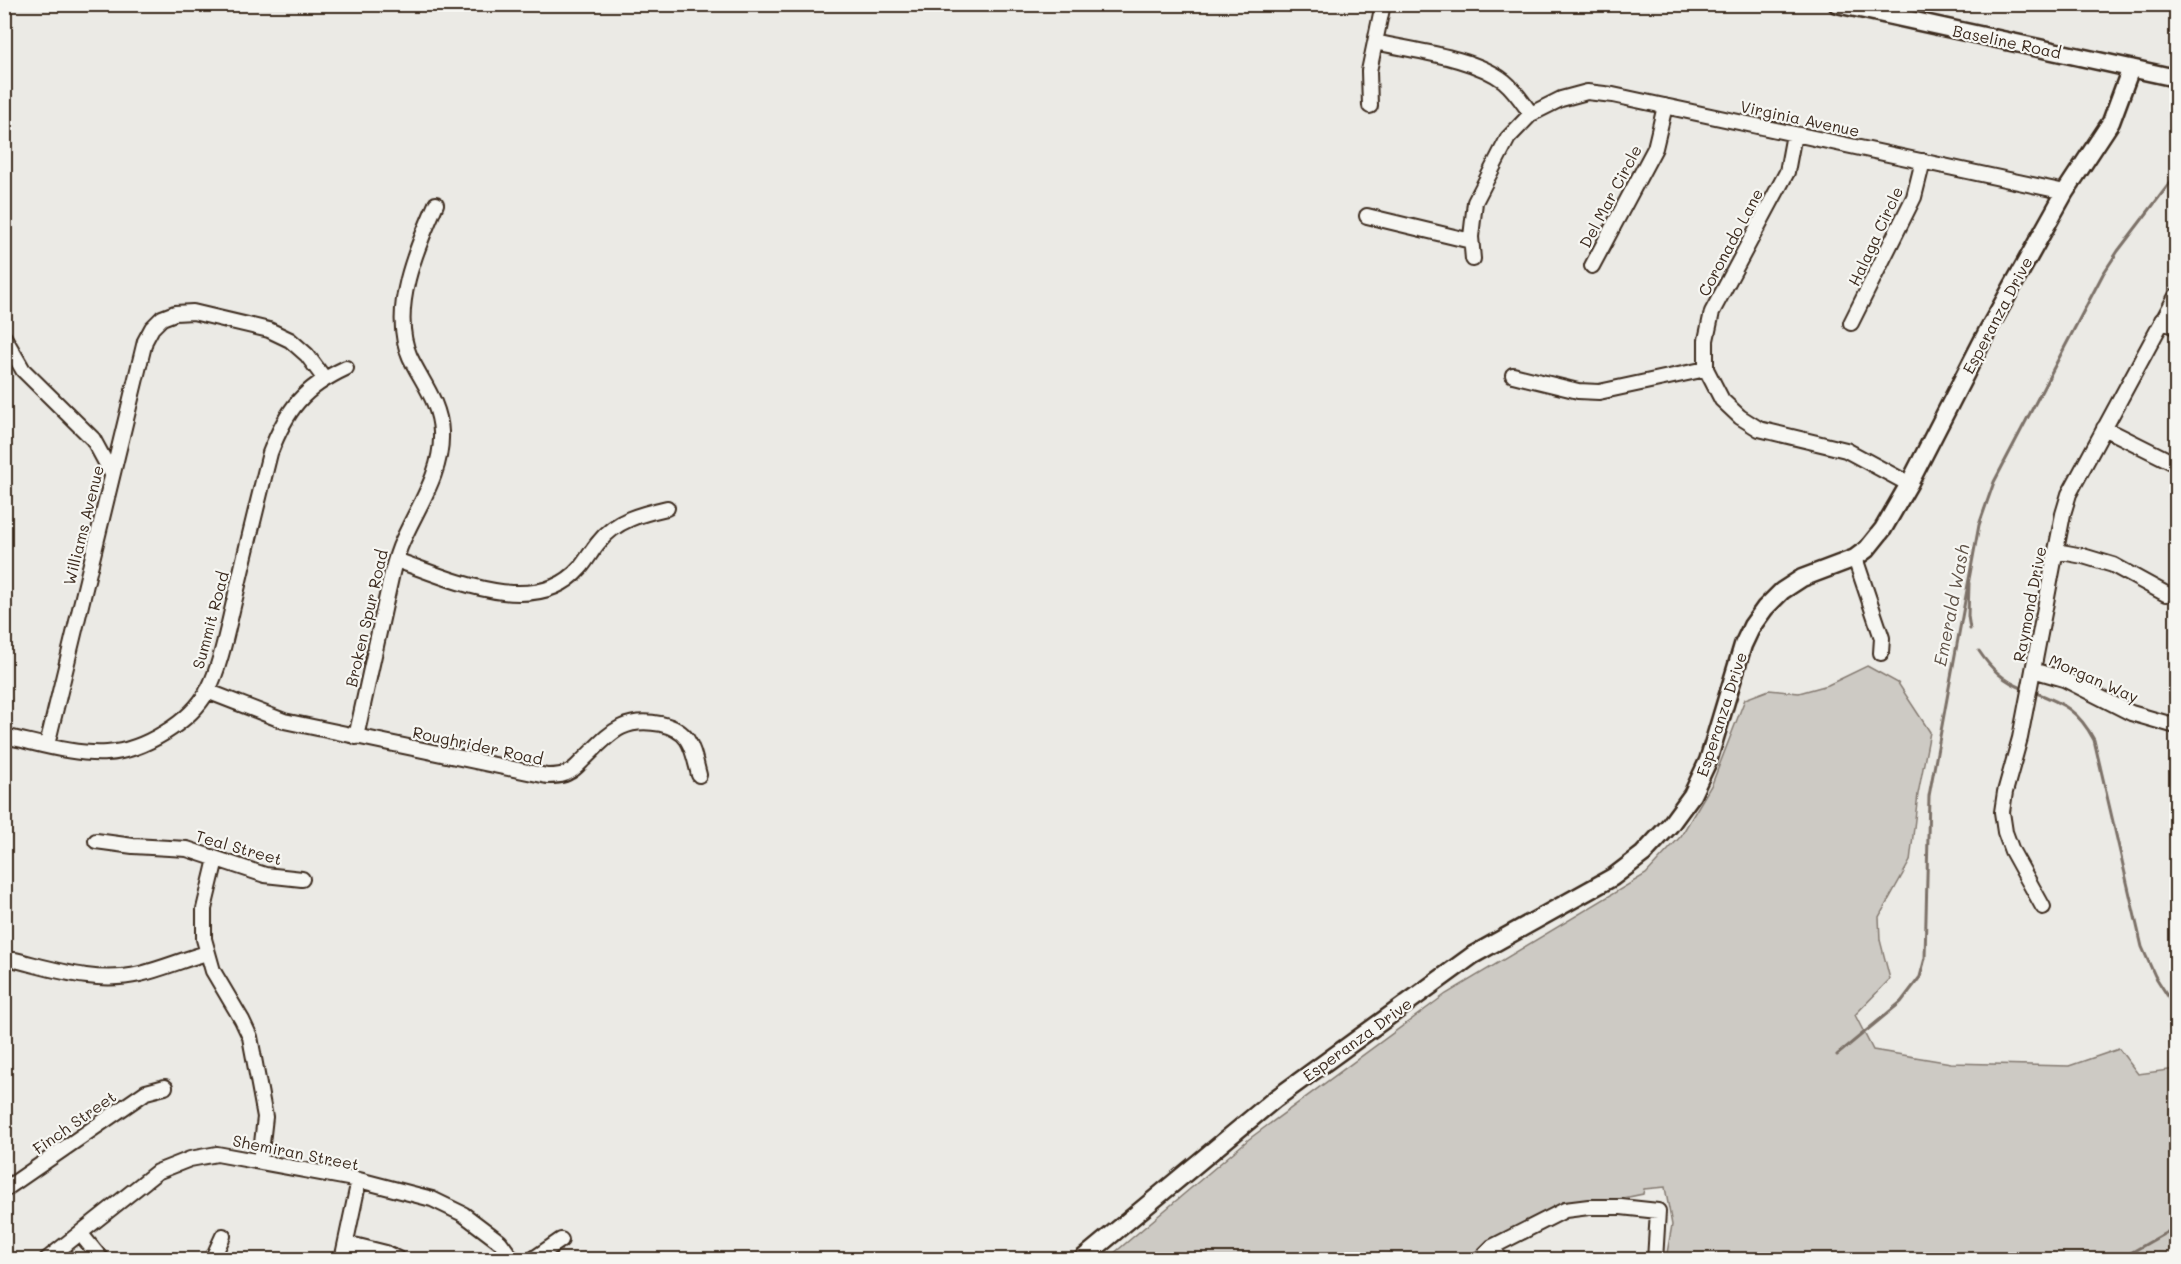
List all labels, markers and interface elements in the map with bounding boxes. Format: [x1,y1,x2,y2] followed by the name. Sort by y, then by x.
[1951,19,2063,63] street label: Baseline Road
[1738,95,1862,141] street label: Virginia Avenue
[1574,141,1646,251] street label: Del Mar Circle
[1843,183,1907,289] street label: Halaga Circle
[1693,184,1767,300] street label: Coronado Lane
[1957,253,2037,377] street label: Esperanza Drive
[58,463,108,587] street label: Williams Avenue
[1927,542,1975,668] water label: Emerald Wash
[2008,544,2050,664] street label: Raymond Drive
[340,547,392,689] street label: Broken Spur Road
[187,569,233,671] street label: Summit Road
[1691,649,1751,779] street label: Esperanza Drive
[2046,649,2142,707] street label: Morgan Way
[411,721,545,769] street label: Roughrider Road
[193,825,285,869] street label: Teal Street
[1298,992,1416,1086] street label: Esperanza Drive
[28,1086,120,1158] street label: Finch Street
[231,1129,361,1175] street label: Shemiran Street

